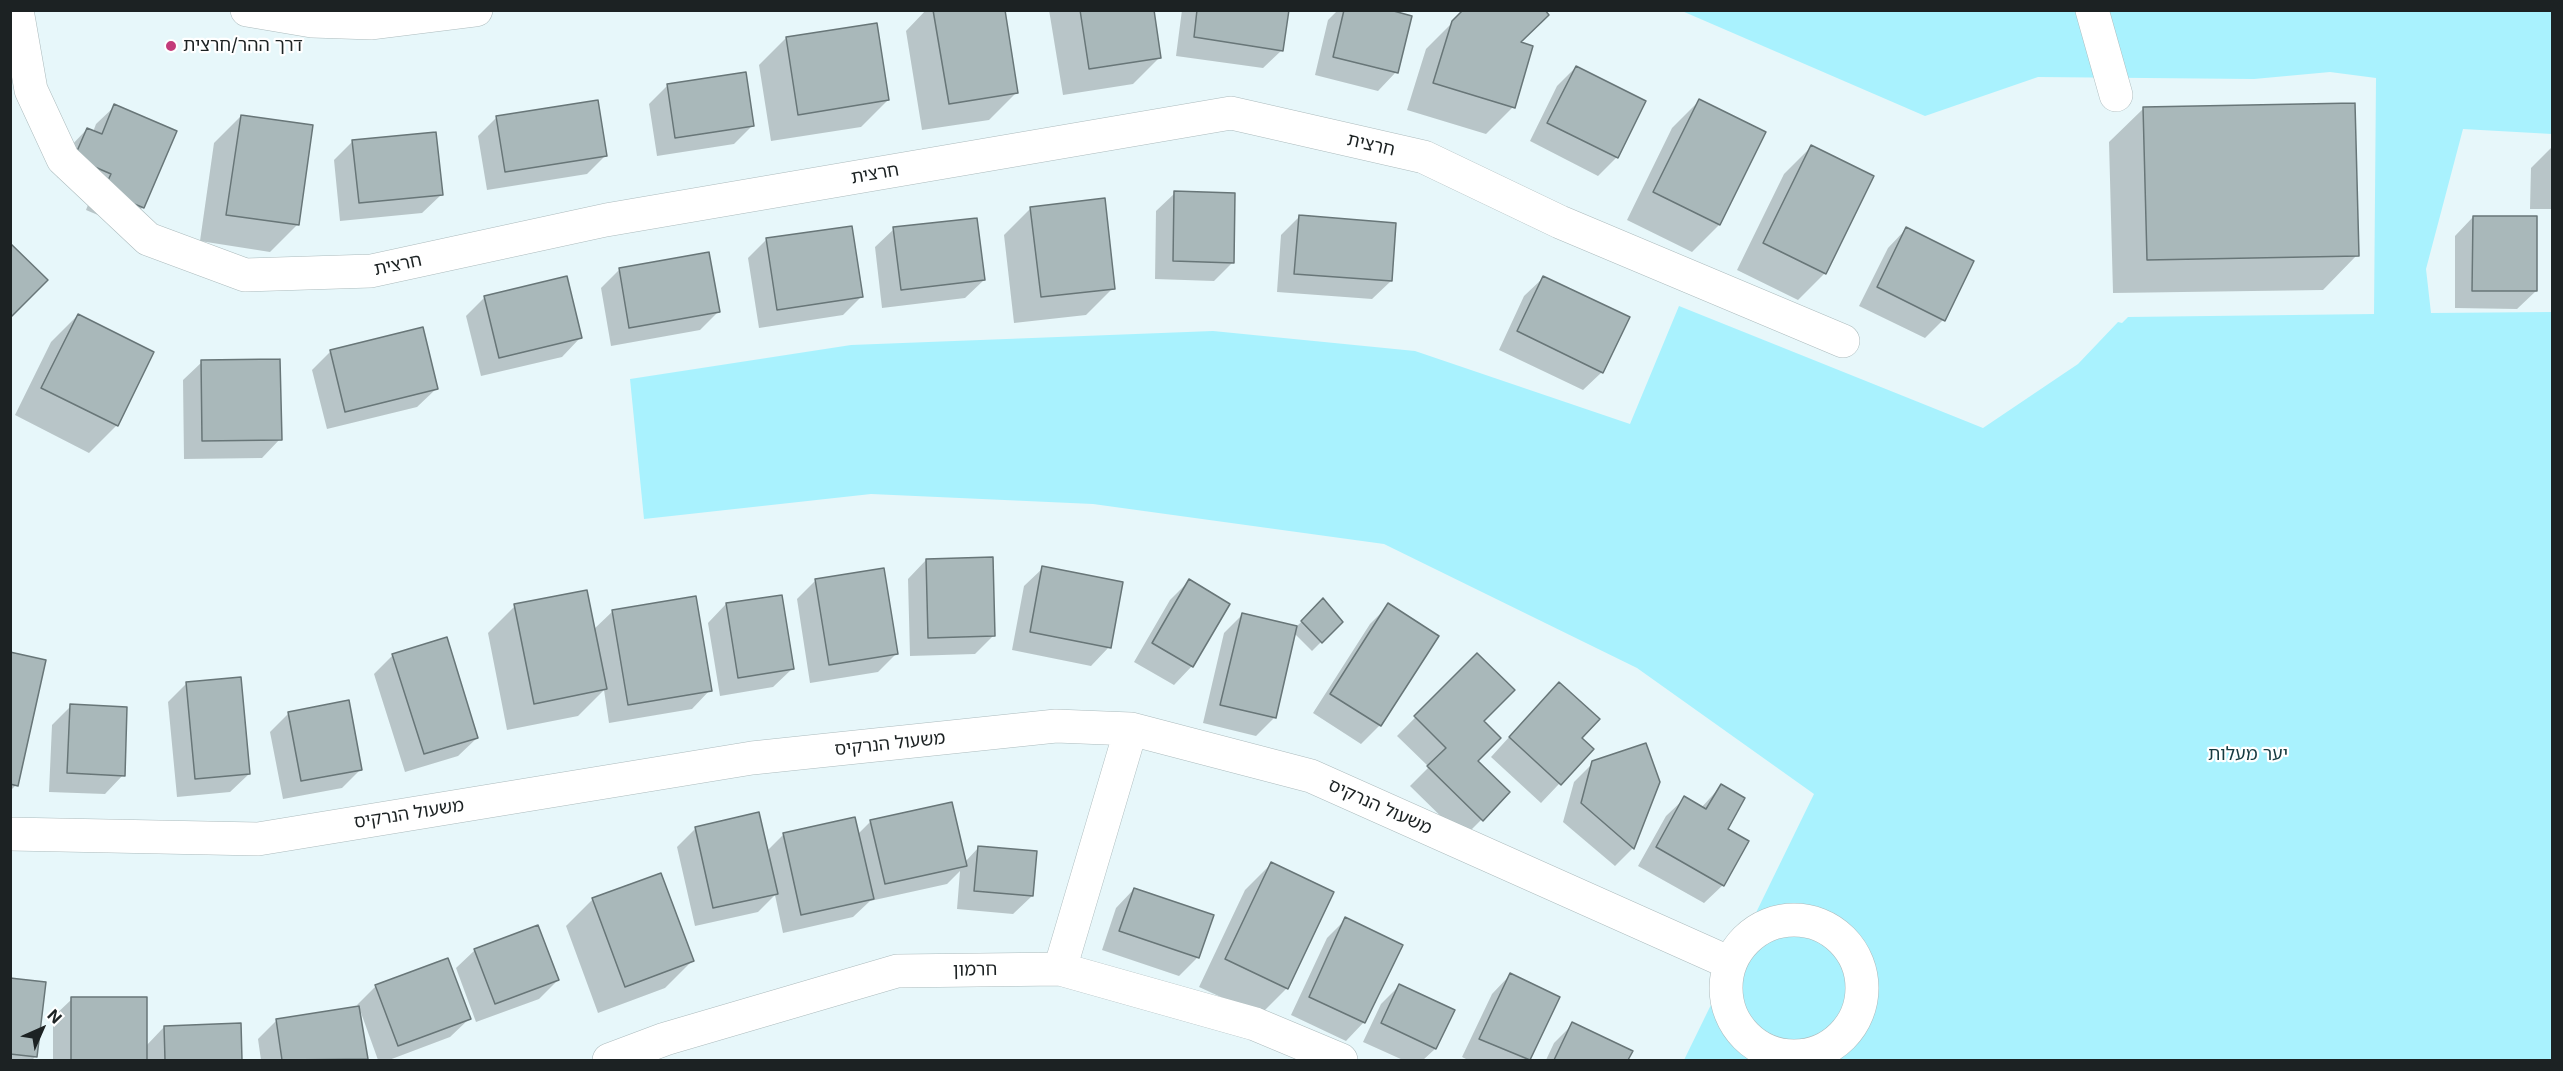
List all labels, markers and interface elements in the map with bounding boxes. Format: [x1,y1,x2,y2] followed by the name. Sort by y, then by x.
[183,35,303,57] place label: דרך ההר/חרצית
[164,39,178,53] marker: דרך ההר/חרצית
[1345,129,1397,161] street label: חרצית
[849,159,901,189] street label: חרצית
[372,249,424,281] street label: חרצית
[834,727,946,761] street label: משעול הנרקיס
[2208,744,2288,766] park label: יער מעלות
[1325,775,1435,839] street label: משעול הנרקיס
[352,795,466,833] street label: משעול הנרקיס
[953,959,997,981] street label: חרמון
[12,999,72,1059] north arrow
[43,1005,66,1028] text: N

